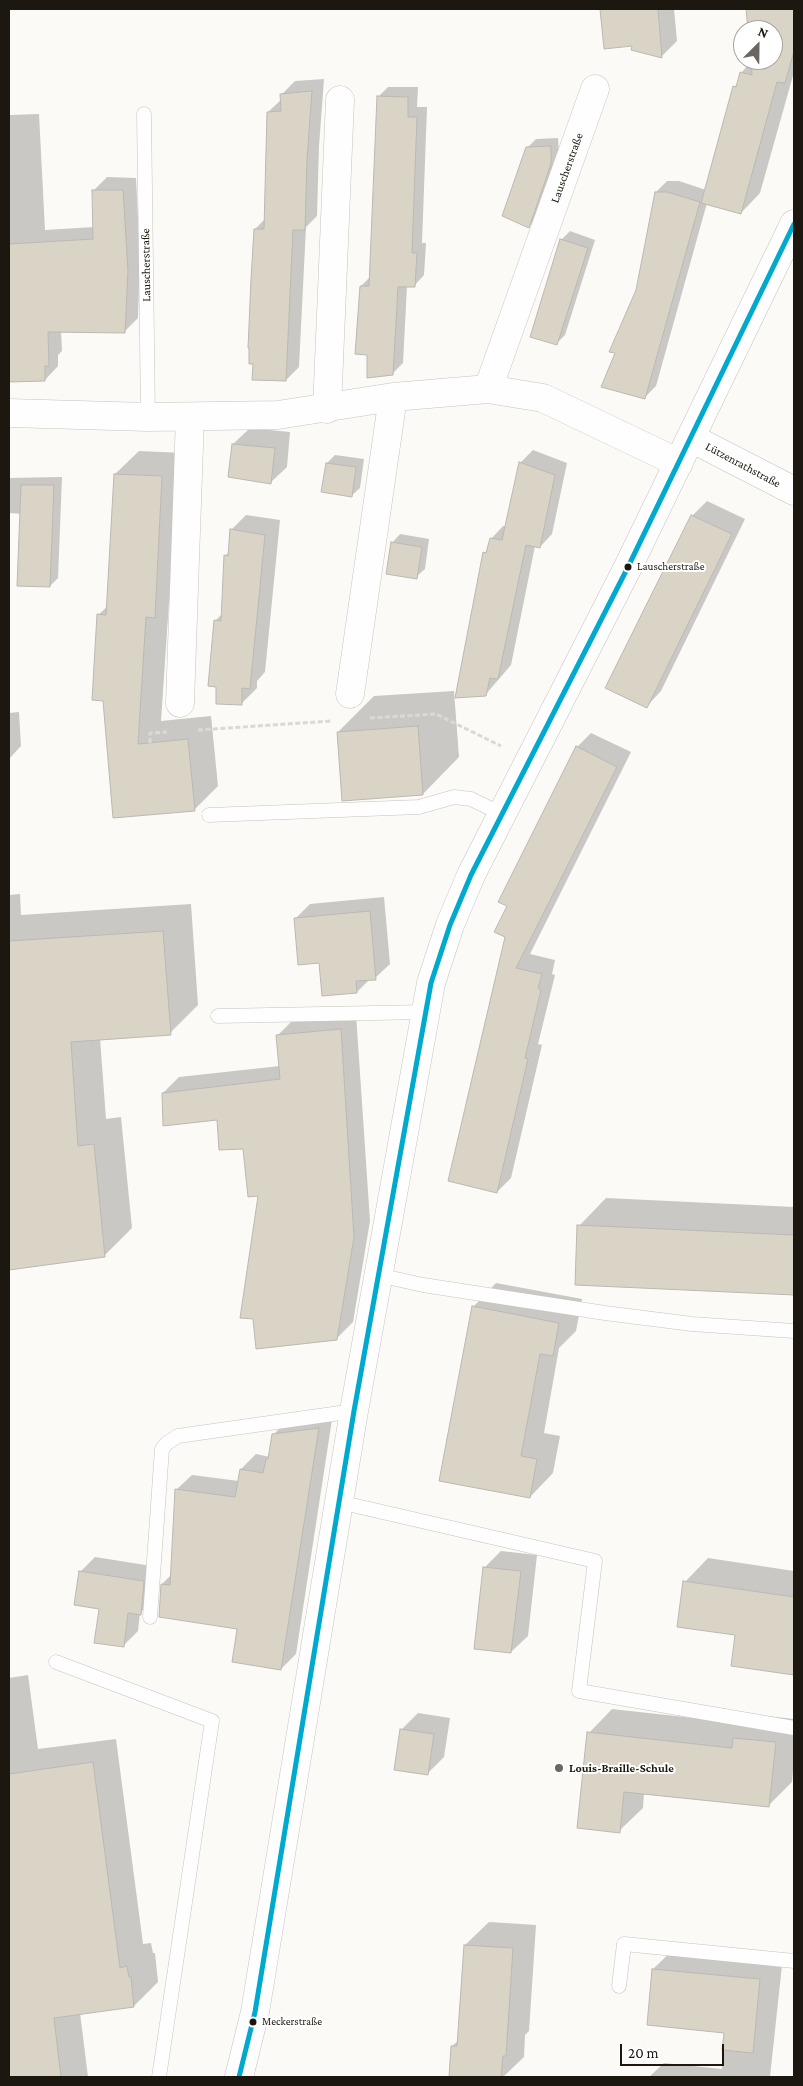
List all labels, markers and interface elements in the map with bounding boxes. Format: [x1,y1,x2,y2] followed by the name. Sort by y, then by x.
[733,20,783,70] north arrow
[756,23,771,41] text: N
[548,131,586,205] street label: Lauscherstraße
[138,228,154,302] street label: Lauscherstraße
[703,439,783,491] street label: Lützenrathstraße
[637,560,705,574] place label: Lauscherstraße
[623,562,633,572] marker: Lauscherstraße
[569,1761,674,1775] place label: Louis-Braille-Schule
[553,1762,565,1774] marker: Louis-Braille-Schule
[262,2015,322,2029] place label: Meckerstraße
[248,2017,258,2027] marker: Meckerstraße
[623,2034,727,2066] scale bar
[628,2045,659,2061] text: 20 m

